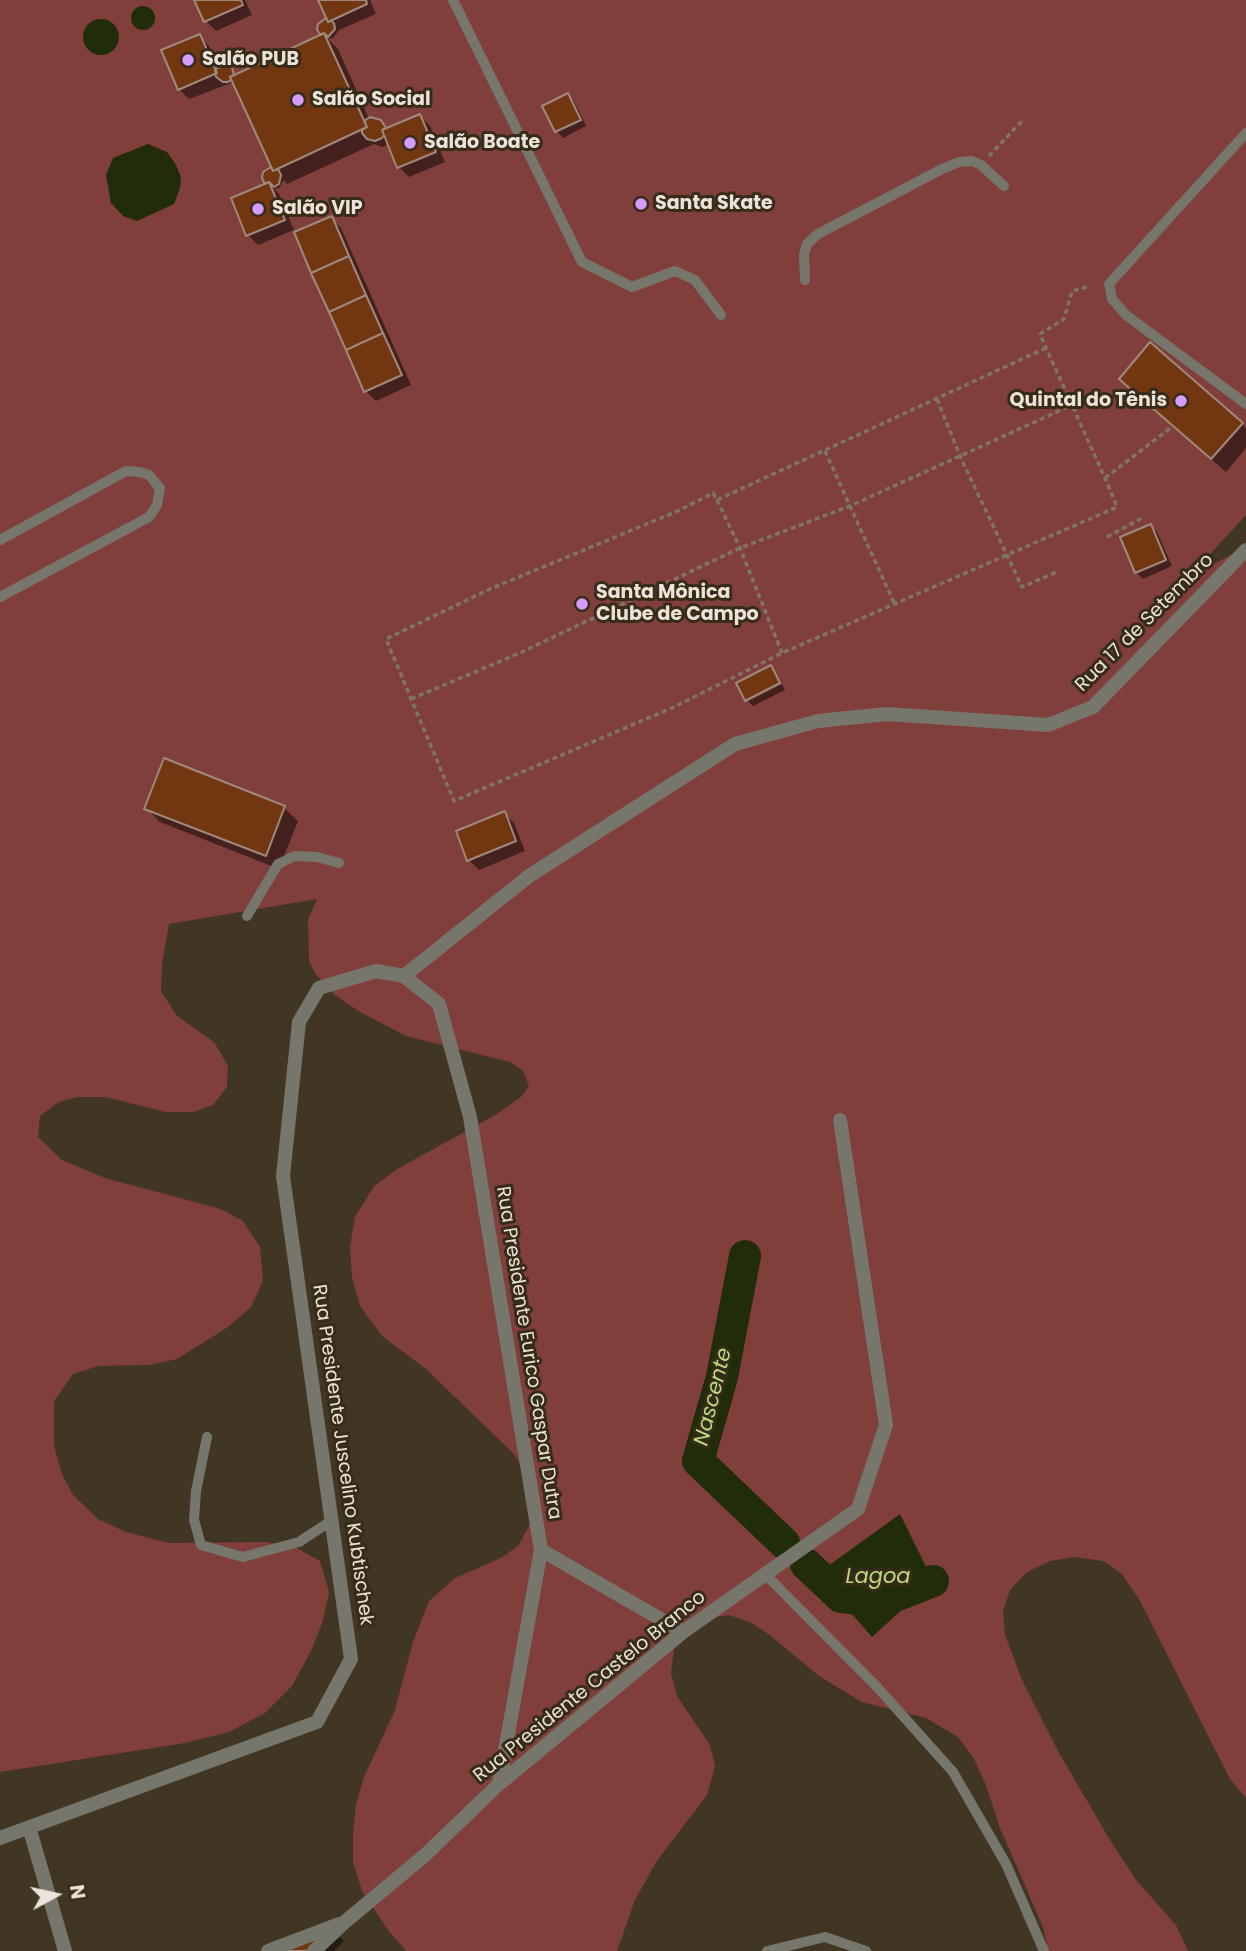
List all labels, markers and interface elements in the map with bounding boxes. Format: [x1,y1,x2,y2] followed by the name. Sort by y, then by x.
[202,49,299,71] place label: Salão PUB
[180,52,196,68] marker: Salão PUB
[312,89,431,111] place label: Salão Social
[290,92,306,108] marker: Salão Social
[424,132,540,154] place label: Salão Boate
[402,135,418,151] marker: Salão Boate
[655,193,773,215] place label: Santa Skate
[633,196,649,212] marker: Santa Skate
[272,198,363,220] place label: Salão VIP
[250,201,266,217] marker: Salão VIP
[1010,390,1167,412] place label: Quintal do Tênis
[1173,393,1189,409] marker: Quintal do Tênis
[1071,549,1219,697] street label: Rua 17 de Setembro
[596,582,759,626] place label: Santa Mônica Clube de Campo
[574,596,590,612] marker: Santa Mônica Clube de Campo
[490,1185,566,1521] street label: Rua Presidente Eurico Gaspar Dutra
[307,1283,377,1627] street label: Rua Presidente Juscelino Kubtischek
[690,1346,738,1448] water label: Nascente
[845,1565,911,1591] water label: Lagoa
[469,1586,711,1788] street label: Rua Presidente Castelo Branco
[21,1860,91,1930] north arrow
[63,1883,92,1901] text: N

